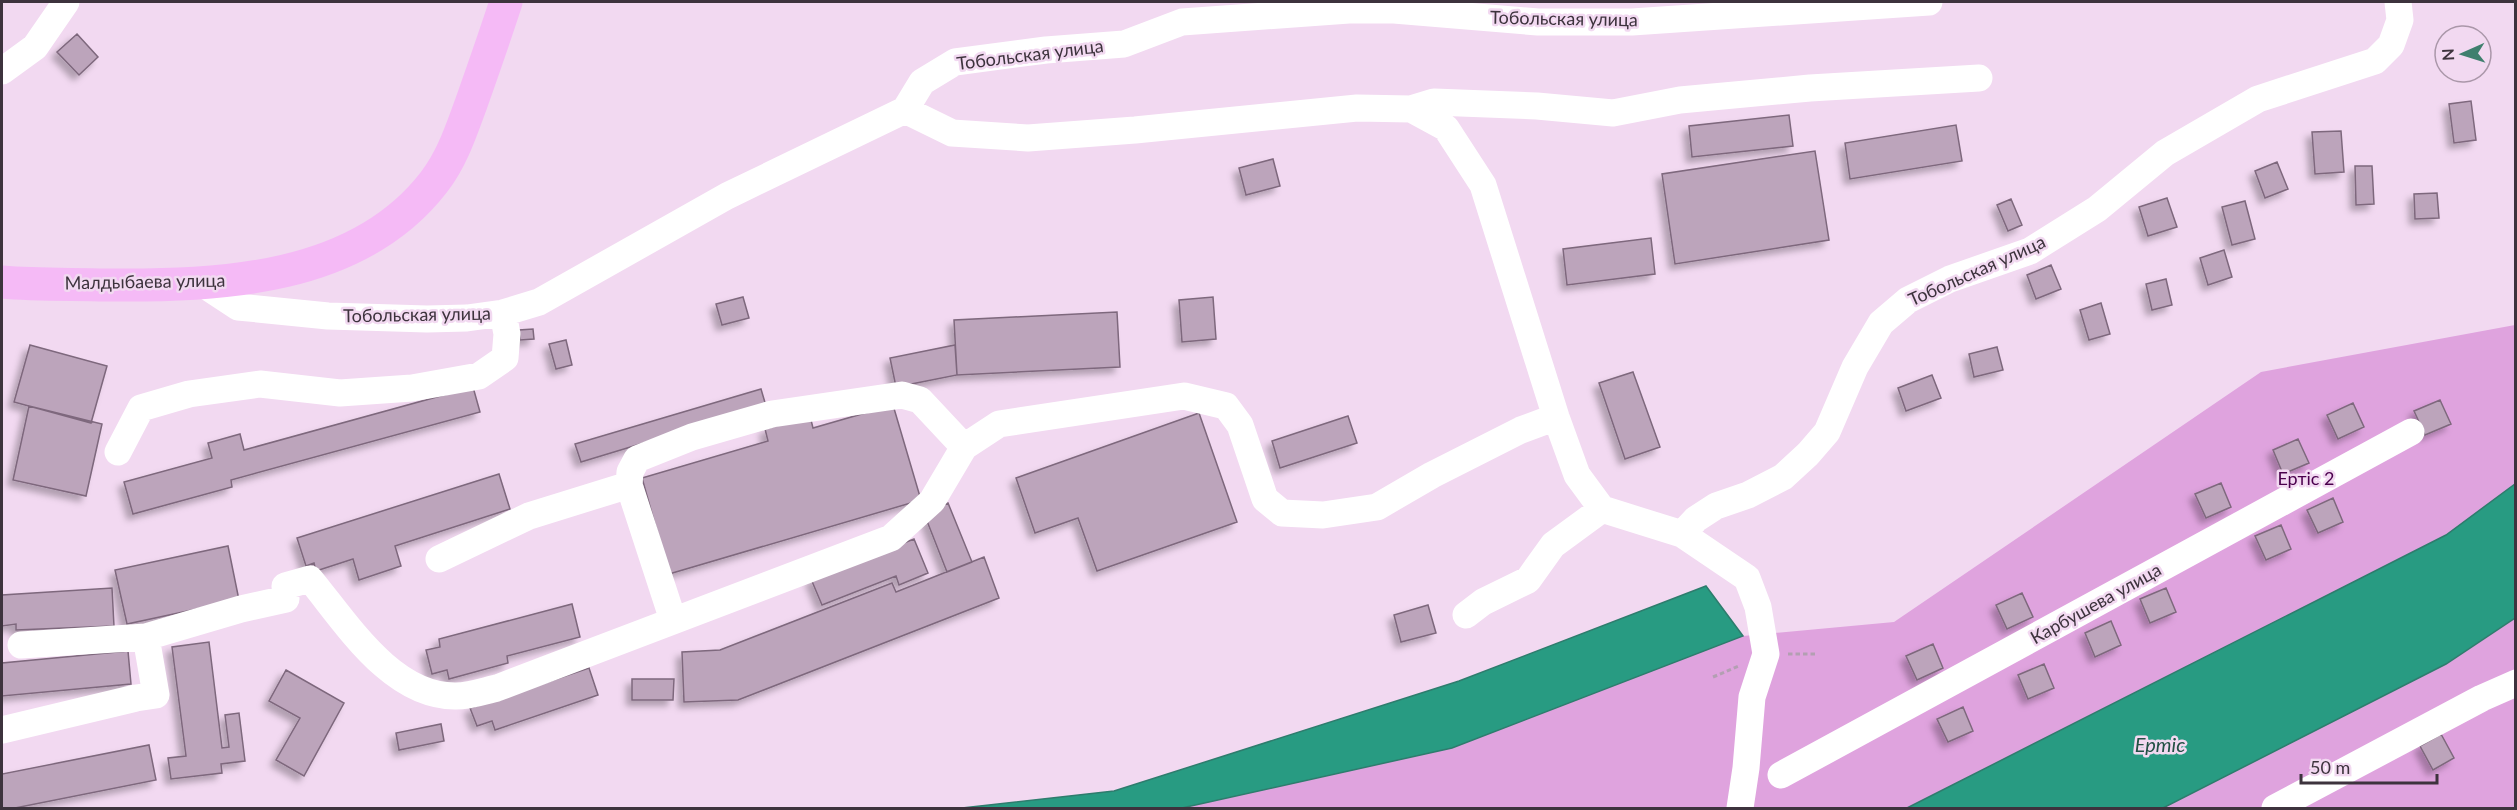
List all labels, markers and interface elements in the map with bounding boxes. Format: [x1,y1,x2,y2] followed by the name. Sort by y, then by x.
[1490,6,1638,30] street label: Тобольская улица
[2433,24,2493,84] north arrow
[955,34,1105,74] street label: Тобольская улица
[2438,48,2457,61] text: N
[1905,230,2049,310] street label: Тобольская улица
[64,269,226,293] street label: Малдыбаева улица
[343,302,491,326] street label: Тобольская улица
[2277,467,2335,489] park label: Ертіс 2
[2026,558,2165,648] street label: Карбушева улица
[2135,732,2185,756] water label: Ертіс
[2301,747,2438,785] scale bar
[2310,756,2350,778] text: 50 m

